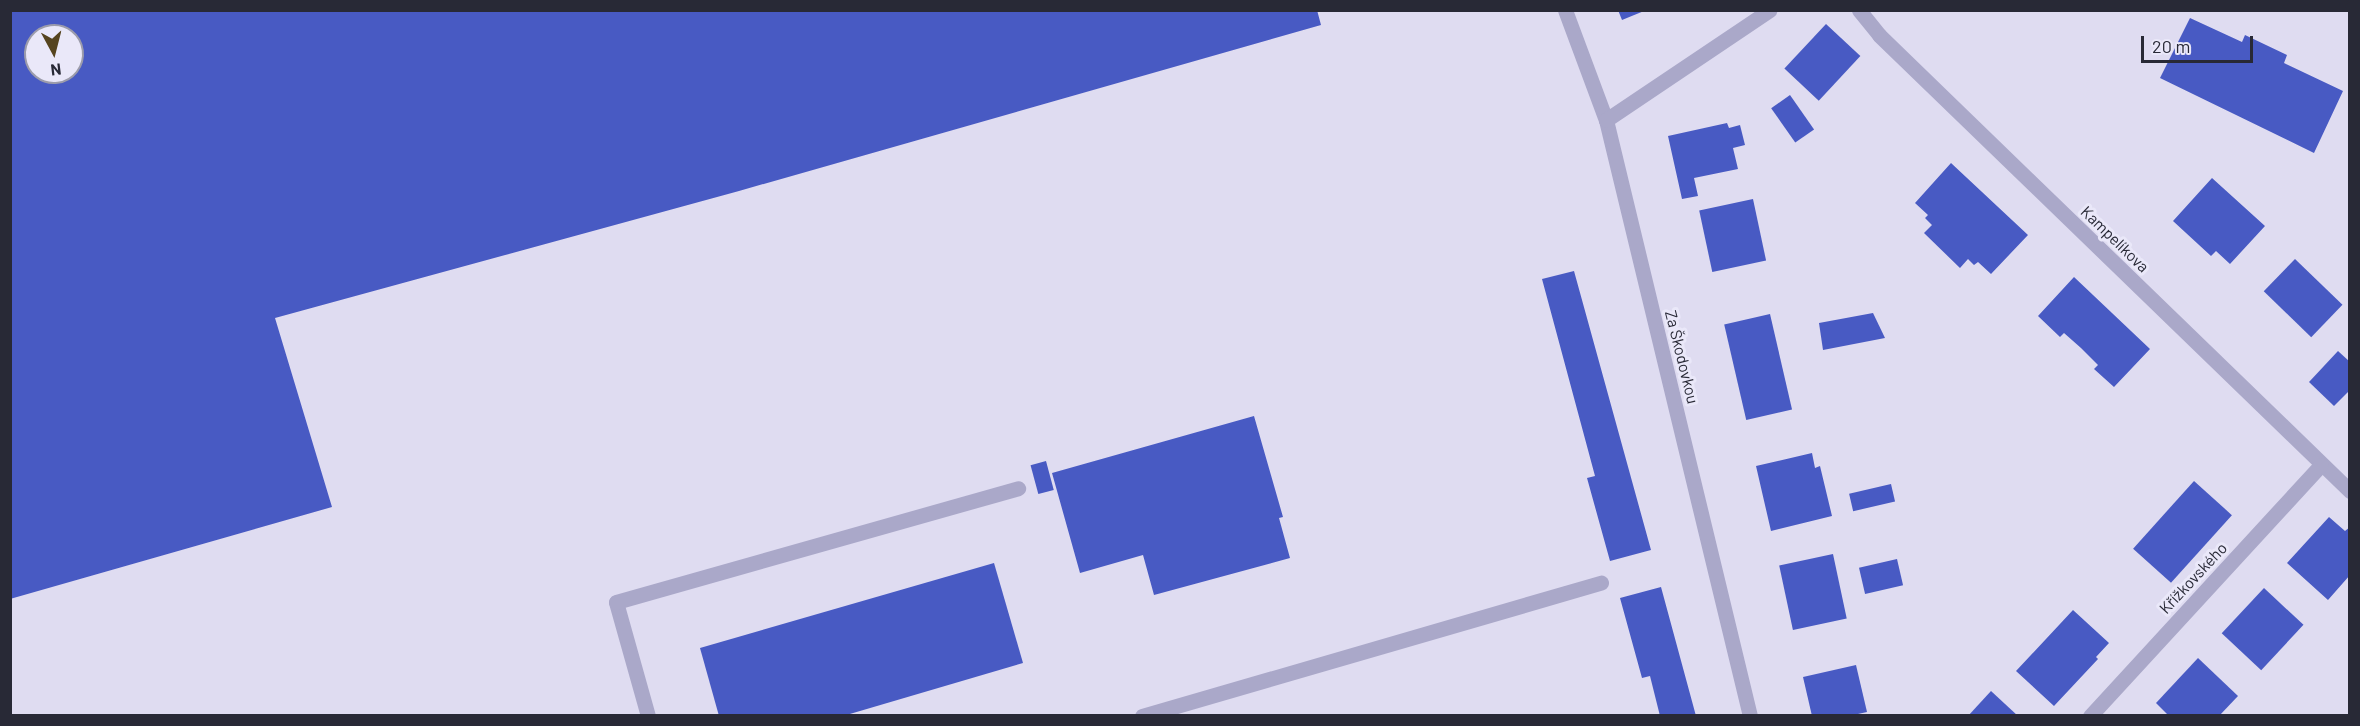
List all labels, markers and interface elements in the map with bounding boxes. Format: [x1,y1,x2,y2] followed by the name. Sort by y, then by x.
[24,24,84,84] north arrow
[2144,24,2256,62] scale bar
[2152,35,2190,57] text: 20 m
[50,60,62,80] text: N
[2077,202,2153,276] street label: Kampelíkova
[1661,308,1703,406] street label: Za Škodovkou
[2155,538,2231,618] street label: Křížkovského

